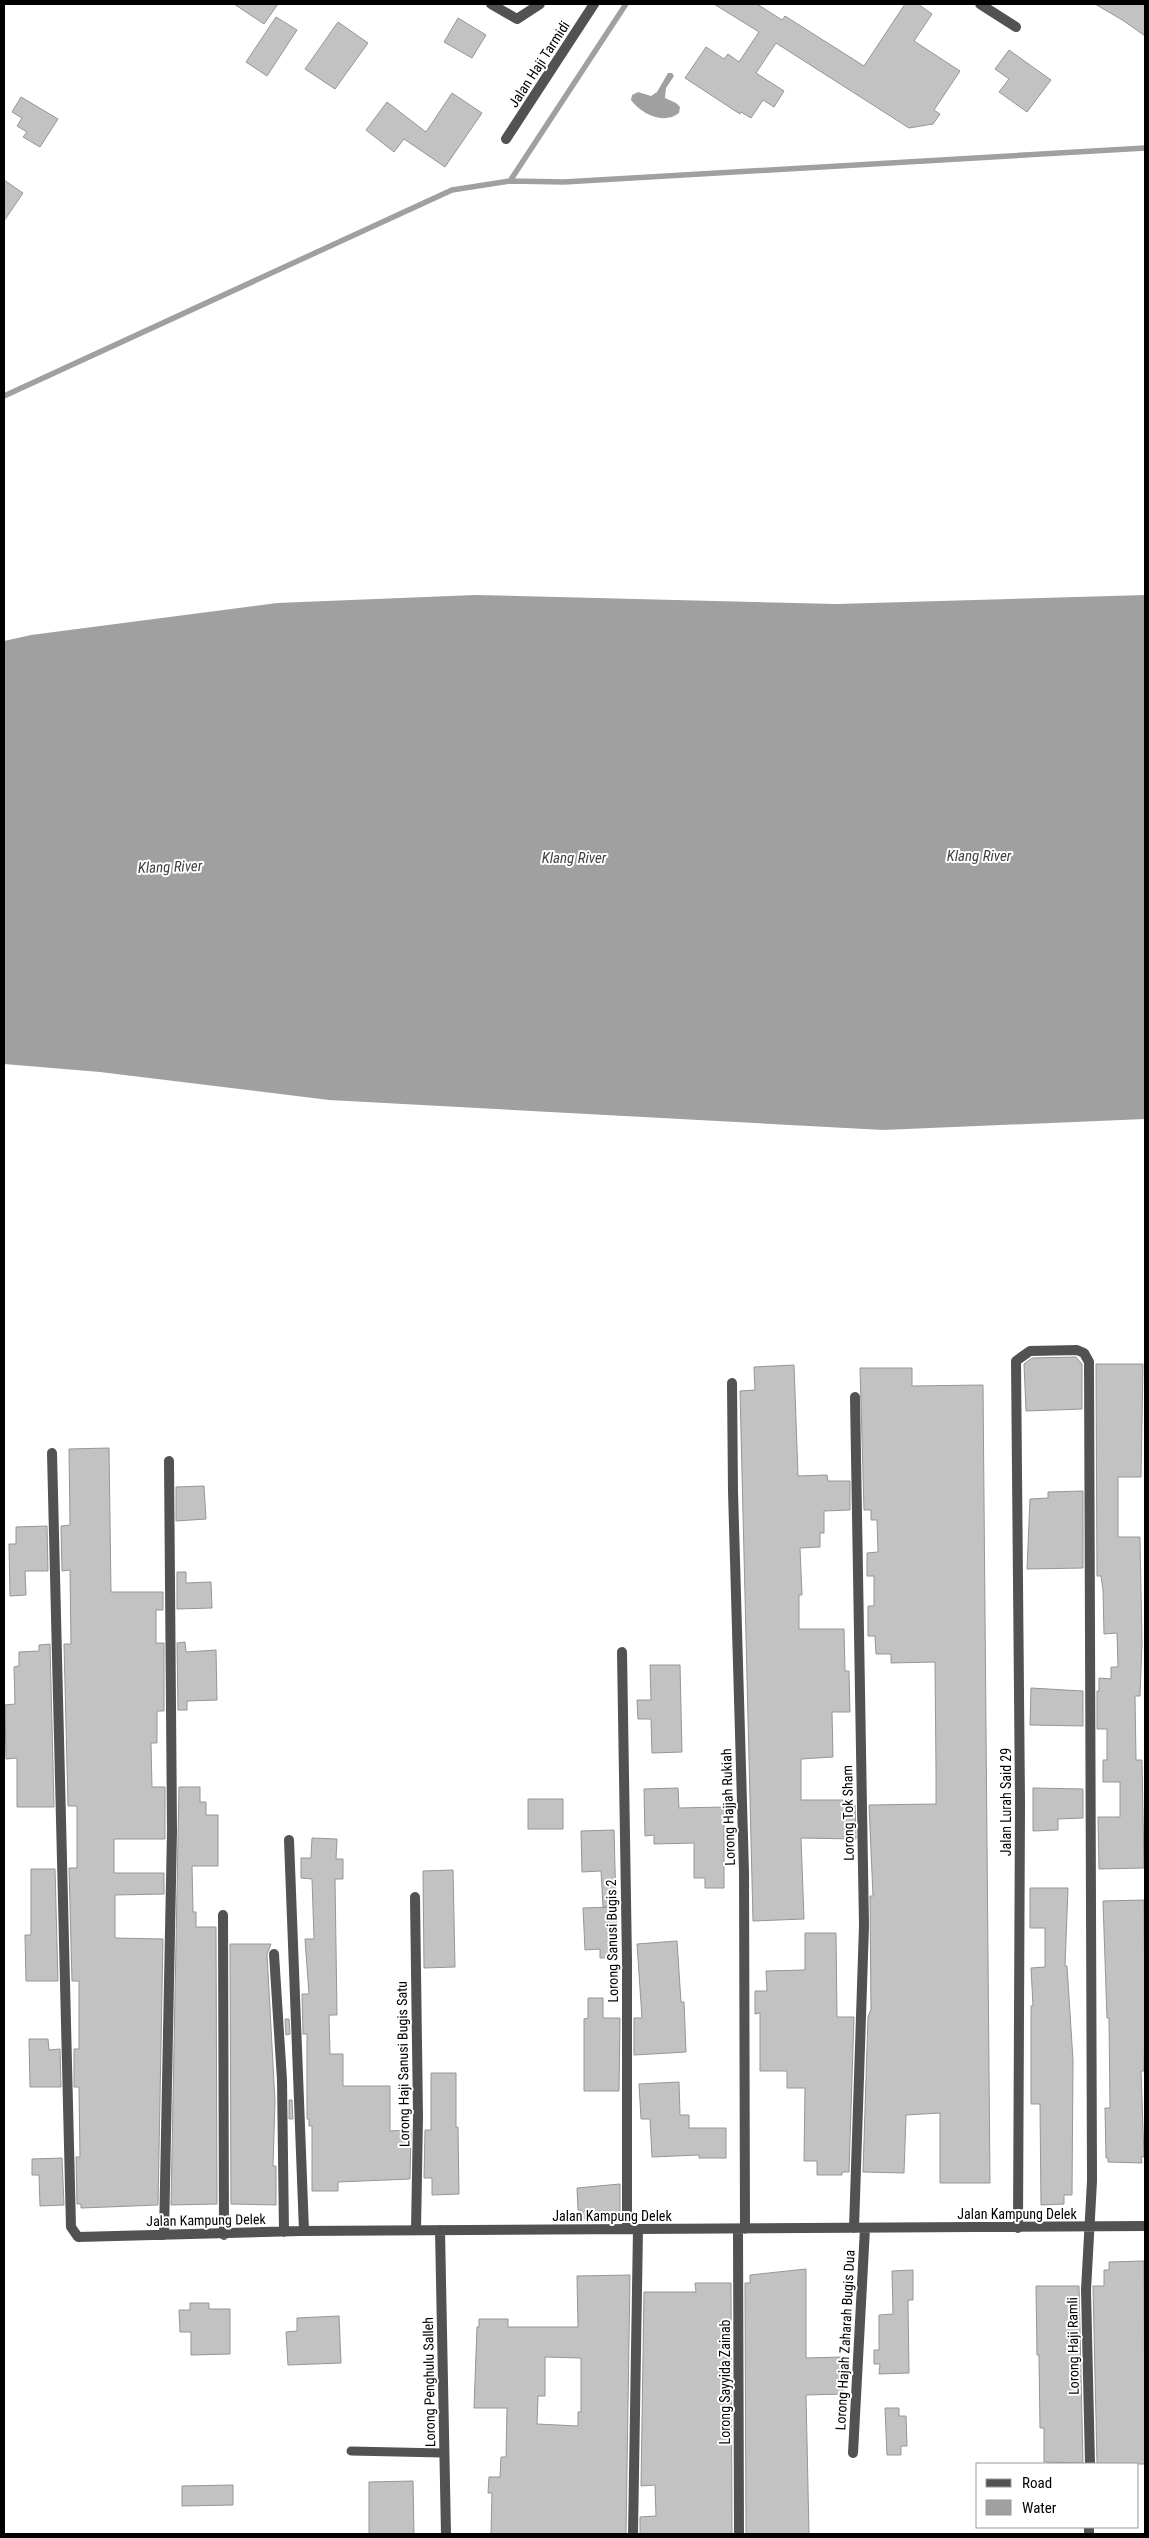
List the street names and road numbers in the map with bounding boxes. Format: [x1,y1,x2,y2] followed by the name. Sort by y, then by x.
[505,18,573,110] street label: Jalan Haji Tarmidi
[718,1748,738,1866] street label: Lorong Hajjah Rukiah
[998,1748,1014,1856] street label: Jalan Lurah Said 29
[839,1765,857,1861] street label: Lorong Tok Sham
[603,1879,621,2003] street label: Lorong Sanusi Bugis 2
[394,1981,412,2147] street label: Lorong Haji Sanusi Bugis Satu
[957,2206,1077,2222] street label: Jalan Kampung Delek
[552,2208,672,2224] street label: Jalan Kampung Delek
[146,2211,267,2229] street label: Jalan Kampung Delek
[832,2249,858,2431] street label: Lorong Hajah Zaharah Bugis Dua
[1064,2297,1082,2395] street label: Lorong Haji Ramli
[420,2317,438,2447] street label: Lorong Penghulu Salleh
[717,2319,733,2444] street label: Lorong Sayyida Zainab

